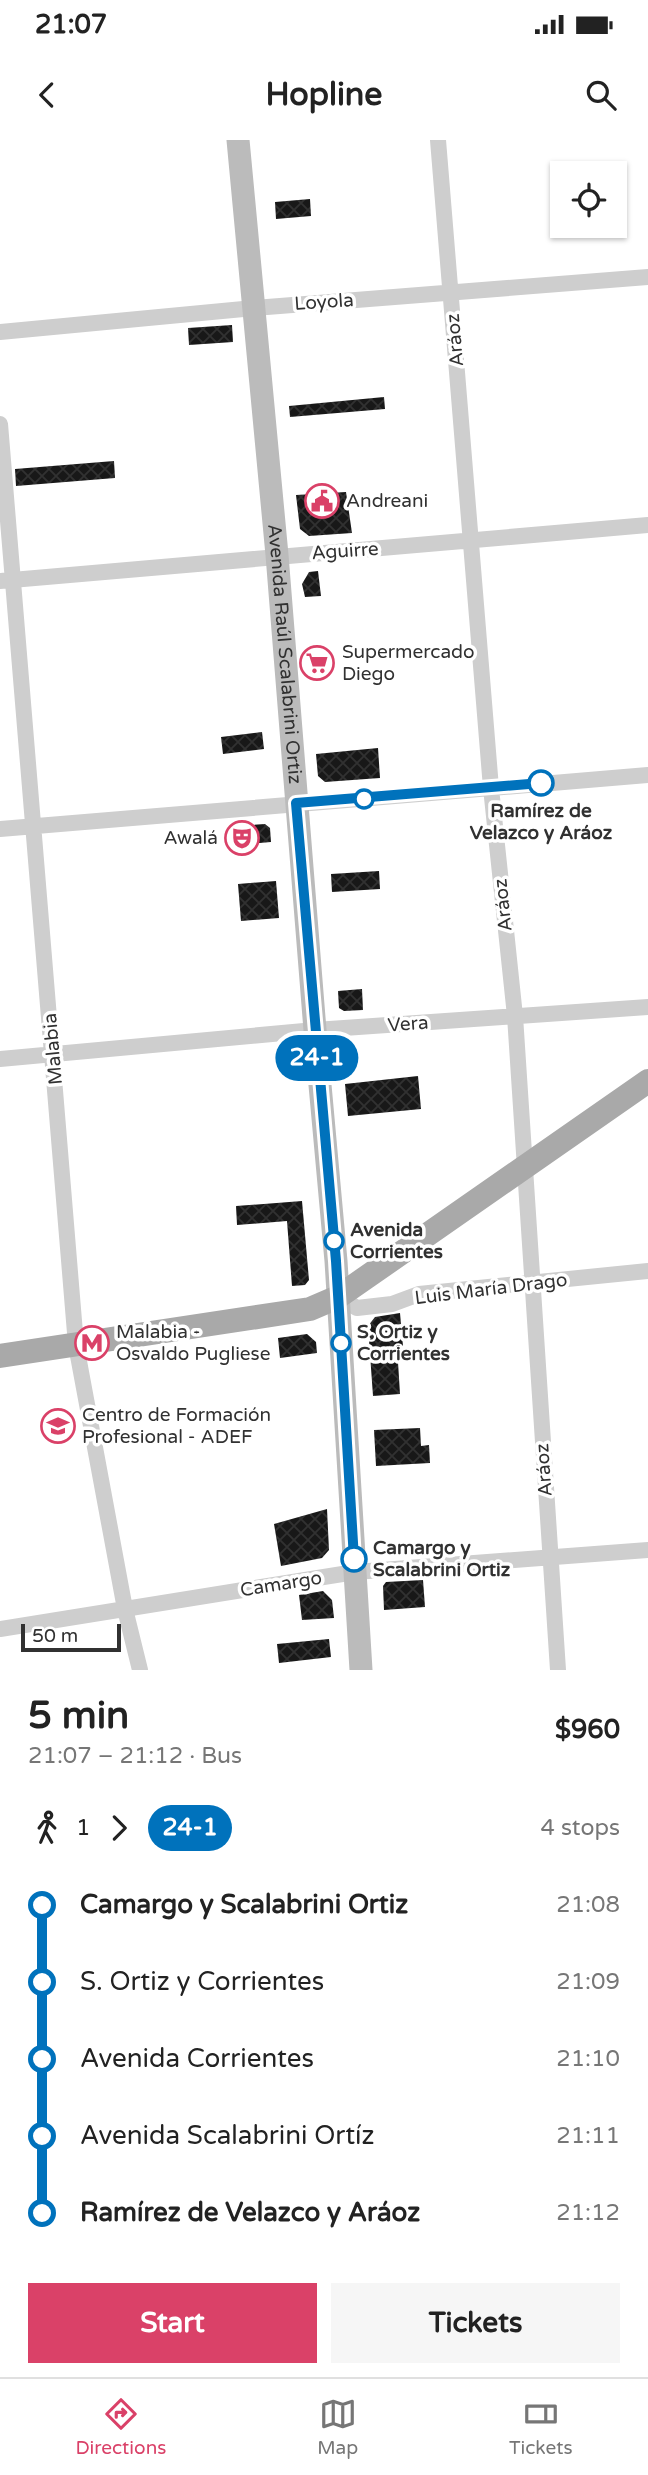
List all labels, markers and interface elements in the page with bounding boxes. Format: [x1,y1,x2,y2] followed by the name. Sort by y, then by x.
[35,9,107,40] text: 21:07
[28,76,66,114] icon: back
[266,76,382,114] text: Hopline
[582,76,620,114] icon: search
[550,161,627,238] map controls
[550,161,627,238] button: locate
[294,289,354,315] street label: Loyola
[442,313,468,367] street label: Aráoz
[303,482,341,520] public building icon: Andreani
[346,490,428,512] place label: Andreani
[263,523,306,785] street label: Avenida Raúl Scalabrini Ortiz
[311,538,379,564] street label: Aguirre
[342,641,475,685] place label: Supermercado Diego
[298,644,336,682] supermarket icon: Supermercado Diego
[528,770,554,796] marker: Ramírez de Velazco y Aráoz
[354,789,374,809] unlabelled marker
[470,800,613,845] place label: Ramírez de Velazco y Aráoz
[223,819,261,857] theatre icon: Awalá
[163,827,218,849] place label: Awalá
[489,877,517,933] street label: Aráoz
[39,1012,67,1086] street label: Malabia
[387,1012,429,1036] street label: Vera
[268,1035,366,1081] line badge: 24-1
[289,1043,345,1072] text: 24-1
[350,1219,443,1263] place label: Avenida Corrientes
[324,1231,344,1251] marker: Avenida Corrientes
[413,1269,569,1309] street label: Luis María Drago
[116,1321,271,1365] place label: Malabia - Osvaldo Pugliese
[357,1321,450,1365] place label: S. Ortiz y Corrientes
[73,1324,111,1362] metro station icon: Malabia - Osvaldo Pugliese
[331,1333,351,1353] marker: S. Ortiz y Corrientes
[82,1404,271,1448] place label: Centro de Formación Profesional - ADEF
[39,1407,77,1445] school or university icon: Centro de Formación Profesional - ADEF
[531,1443,557,1497] street label: Aráoz
[373,1537,511,1581] place label: Camargo y Scalabrini Ortiz
[341,1546,367,1572] marker: Camargo y Scalabrini Ortiz
[239,1567,323,1601] street label: Camargo
[21,1621,121,1653] scale bar
[32,1625,78,1647] text: 50 m
[28,1693,129,1739] text: 5 min
[555,1714,620,1745] text: $960
[28,1742,242,1770] text: 21:07 – 21:12 · Bus
[28,1809,66,1847] icon: walk
[100,1809,138,1847] icon: forward
[162,1813,218,1842] text: 24-1
[76,1814,90,1842] text: 1
[540,1814,620,1842] text: 4 stops
[80,1889,408,1920] text: Camargo y Scalabrini Ortiz
[556,1891,620,1919] text: 21:08
[80,1966,324,1997] text: S. Ortiz y Corrientes
[556,1968,620,1996] text: 21:09
[80,2043,314,2074] text: Avenida Corrientes
[556,2045,620,2073] text: 21:10
[80,2120,375,2151] text: Avenida Scalabrini Ortíz
[556,2122,620,2150] text: 21:11
[80,2197,420,2228] text: Ramírez de Velazco y Aráoz
[556,2199,620,2227] text: 21:12
[28,2283,317,2363] button: Start
[331,2283,620,2363] button: Tickets
[75,2395,166,2459] tab: Directions
[317,2395,358,2459] tab: Map
[509,2395,573,2459] tab: Tickets

